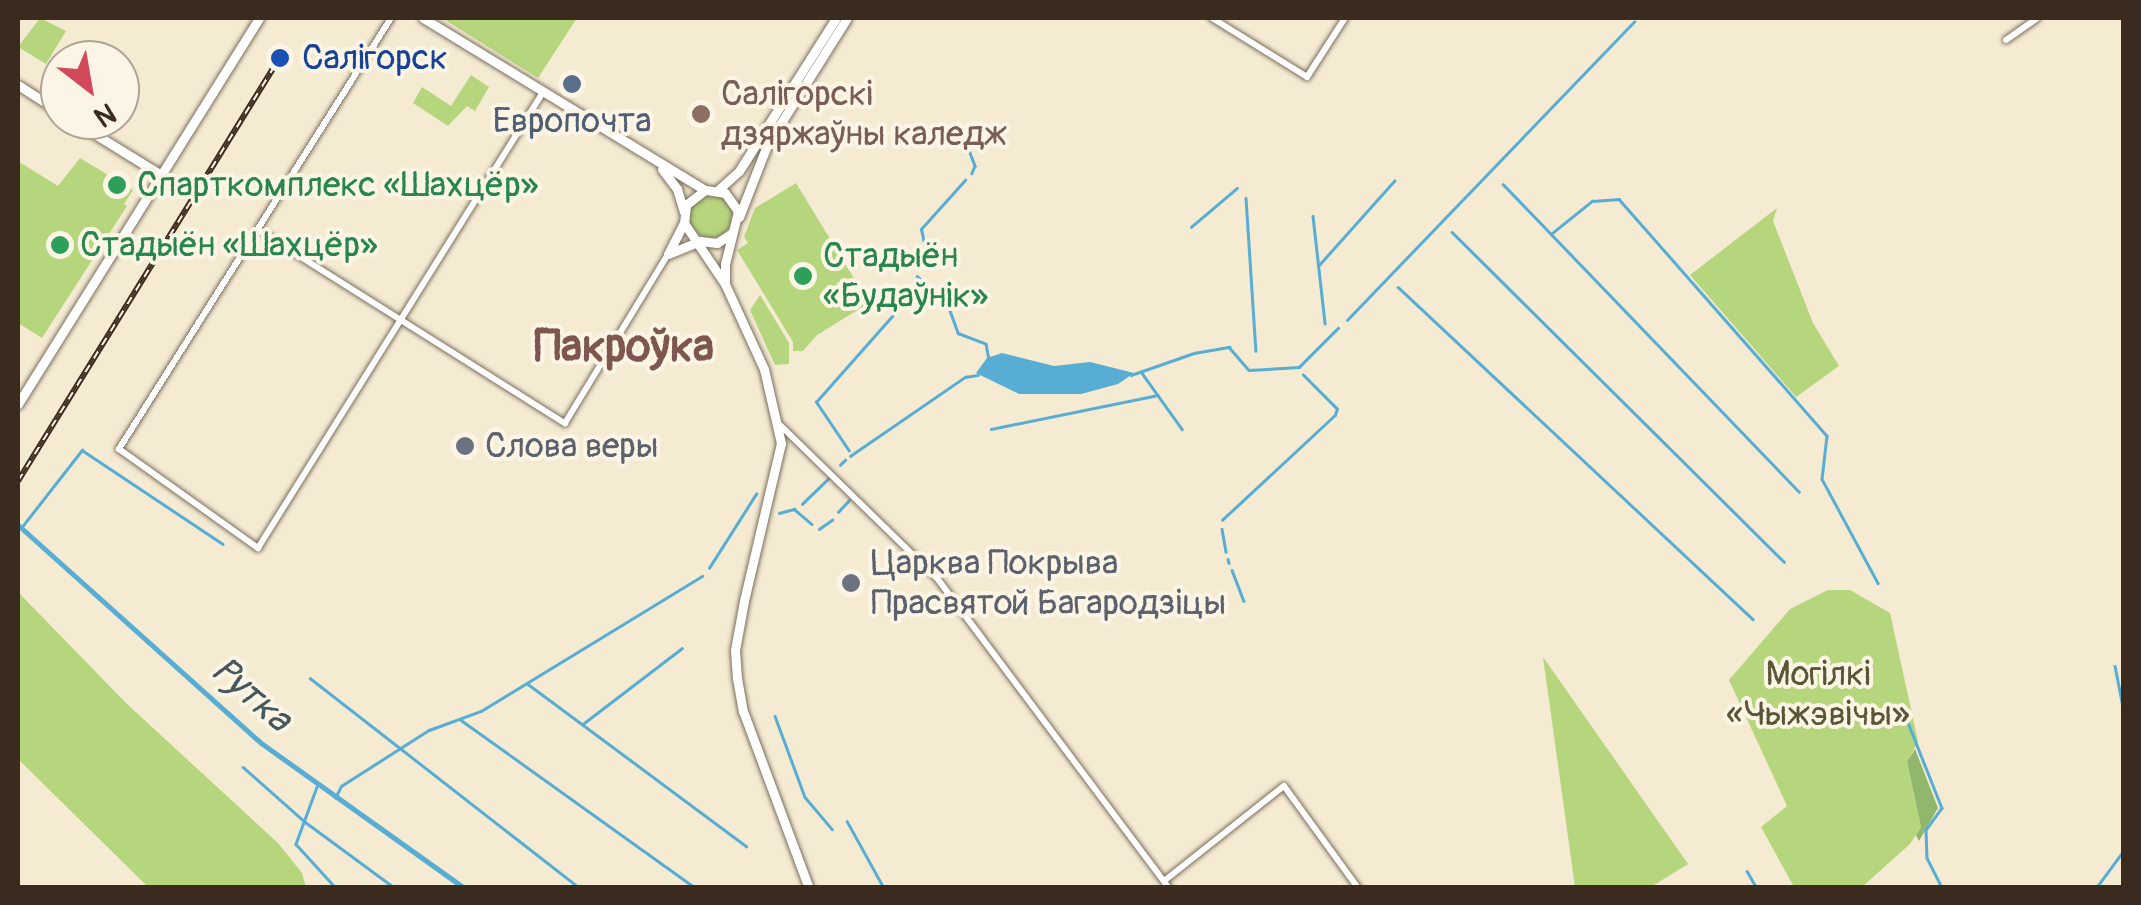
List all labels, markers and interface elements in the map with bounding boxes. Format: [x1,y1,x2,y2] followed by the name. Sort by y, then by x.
[302,37,448,79] place label: Салігорск
[40,40,140,140] north arrow
[267,45,293,71] marker: Салігорск
[561,73,583,95] marker: Европочта
[721,73,1007,155] place label: Салігорскі дзяржаўны каледж
[88,95,122,134] text: N
[493,100,651,142] place label: Европочта
[690,103,712,125] marker: Салігорскі дзяржаўны каледж
[137,164,538,206] place label: Спарткомплекс «Шахцёр»
[106,174,128,196] marker: Спарткомплекс «Шахцёр»
[80,224,378,266] place label: Стадыён «Шахцёр»
[49,234,71,256] marker: Стадыён «Шахцёр»
[823,235,988,317] place label: Стадыён «Будаўнік»
[792,265,814,287] marker: Стадыён «Будаўнік»
[534,321,714,375] district label: Пакроўка
[485,425,658,467] place label: Слова веры
[454,435,476,457] marker: Слова веры
[871,542,1226,624] place label: Царква Покрыва Прасвятой Багародзіцы
[840,572,862,594] marker: Царква Покрыва Прасвятой Багародзіцы
[202,648,300,742] water label: Рутка
[1726,653,1910,735] park label: Могілкі «Чыжэвічы»

